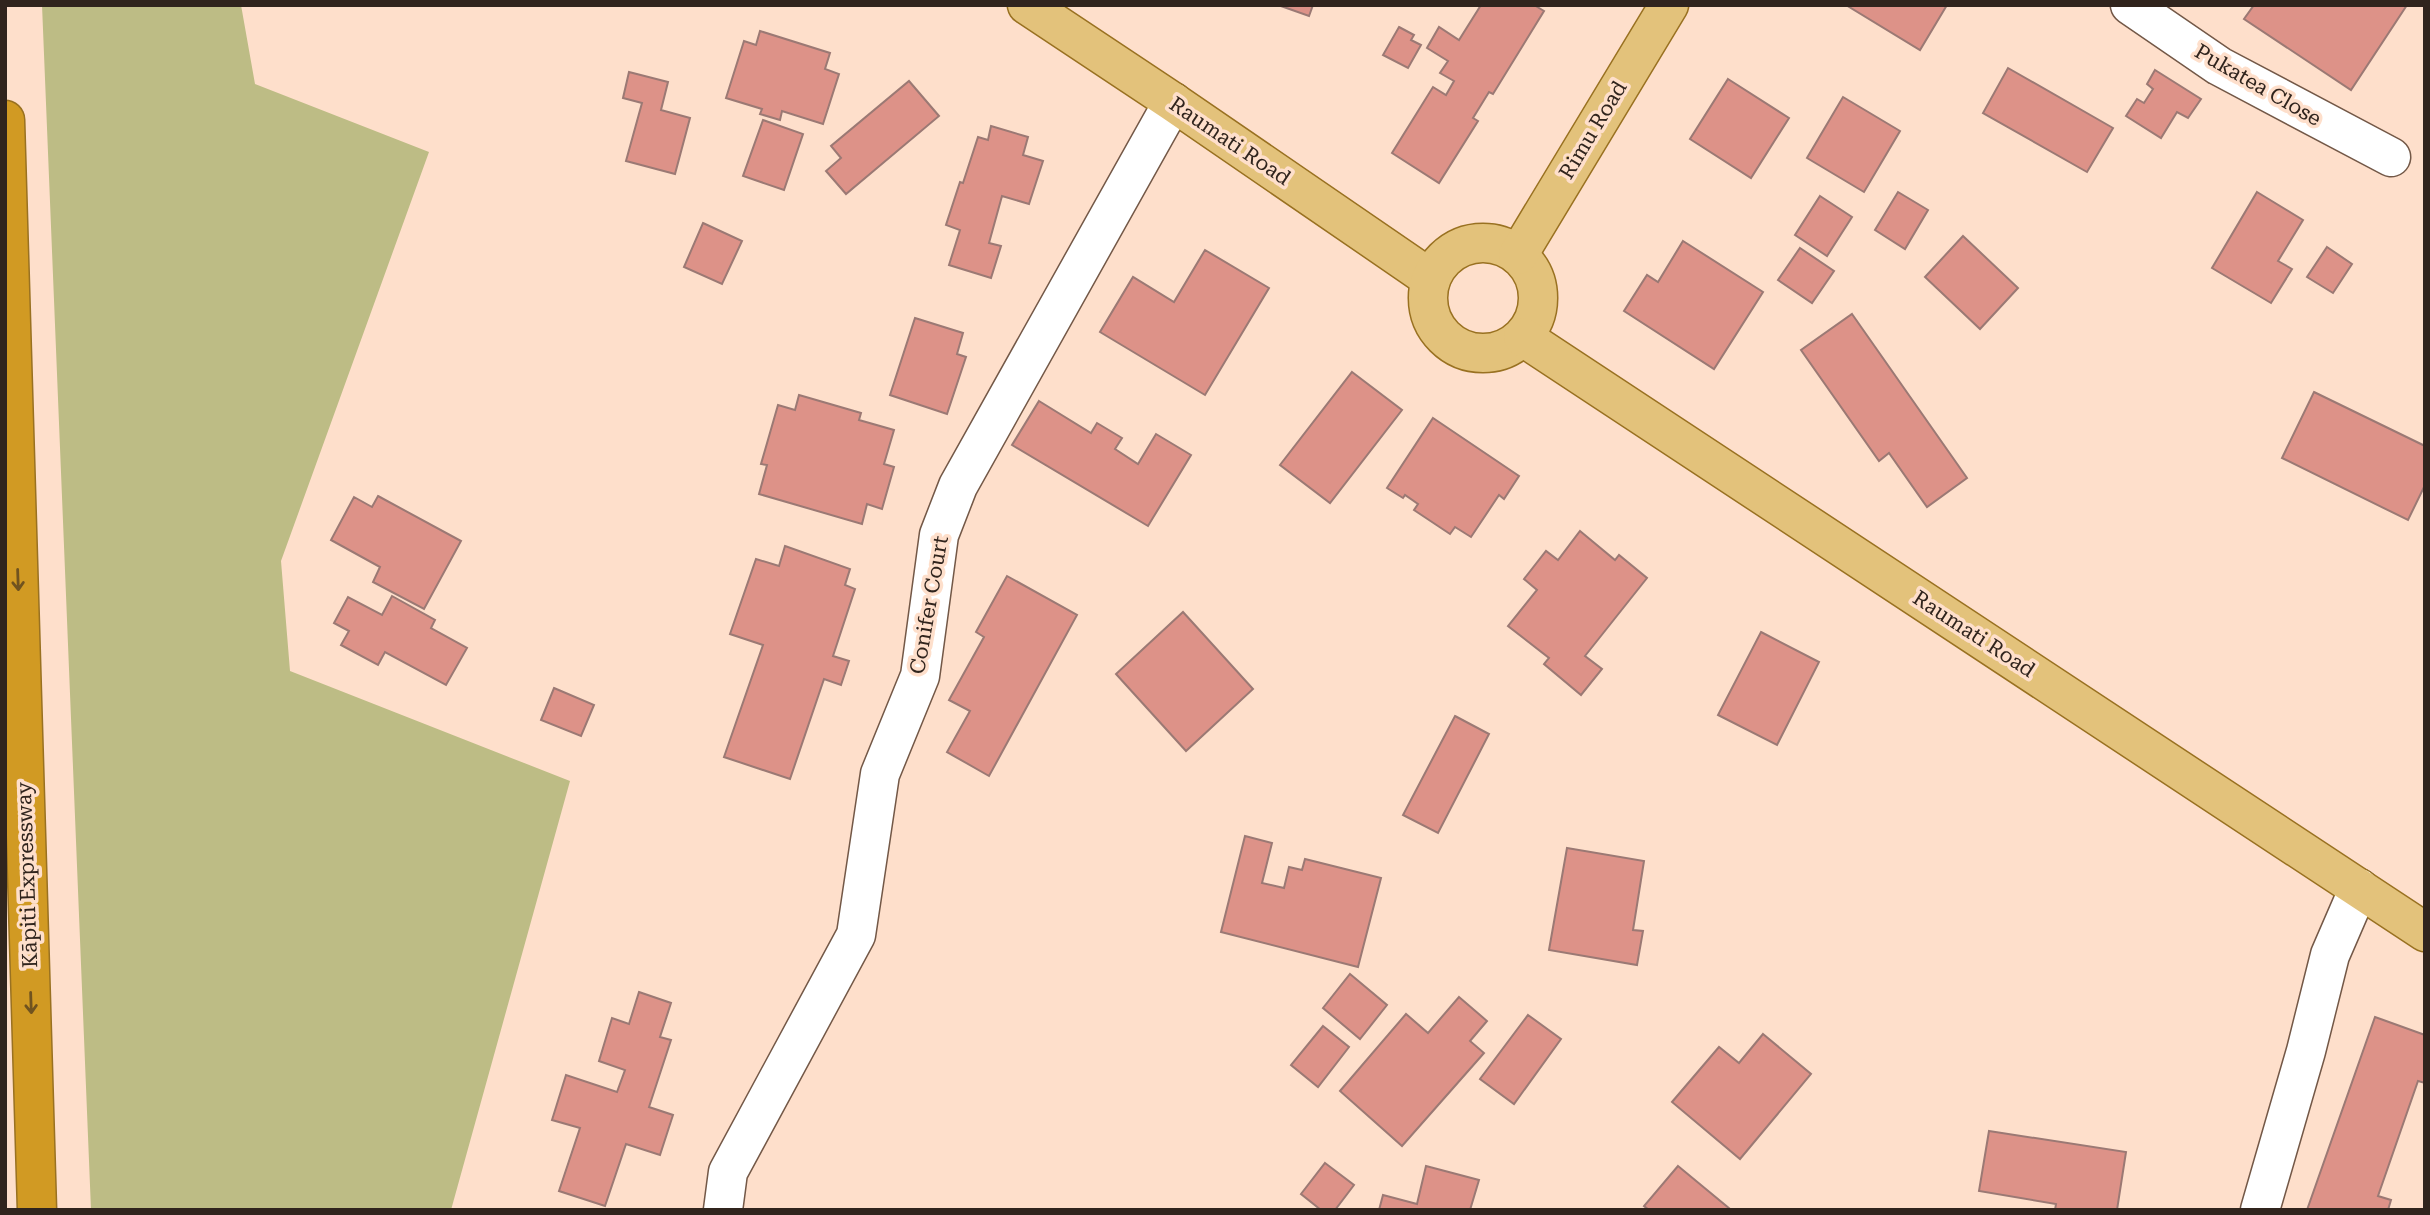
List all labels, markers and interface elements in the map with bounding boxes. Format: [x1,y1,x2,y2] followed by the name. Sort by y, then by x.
[2190,39,2326,131] street label: Pukatea Close
[1554,76,1632,183] street label: Rimu Road
[1165,92,1295,191] street label: Raumati Road
[905,534,953,676] street label: Conifer Court
[12,568,25,591] one-way arrow
[1909,586,2040,683] street label: Raumati Road
[12,781,42,968] street label: Kāpiti Expressway
[24,991,37,1014] one-way arrow

